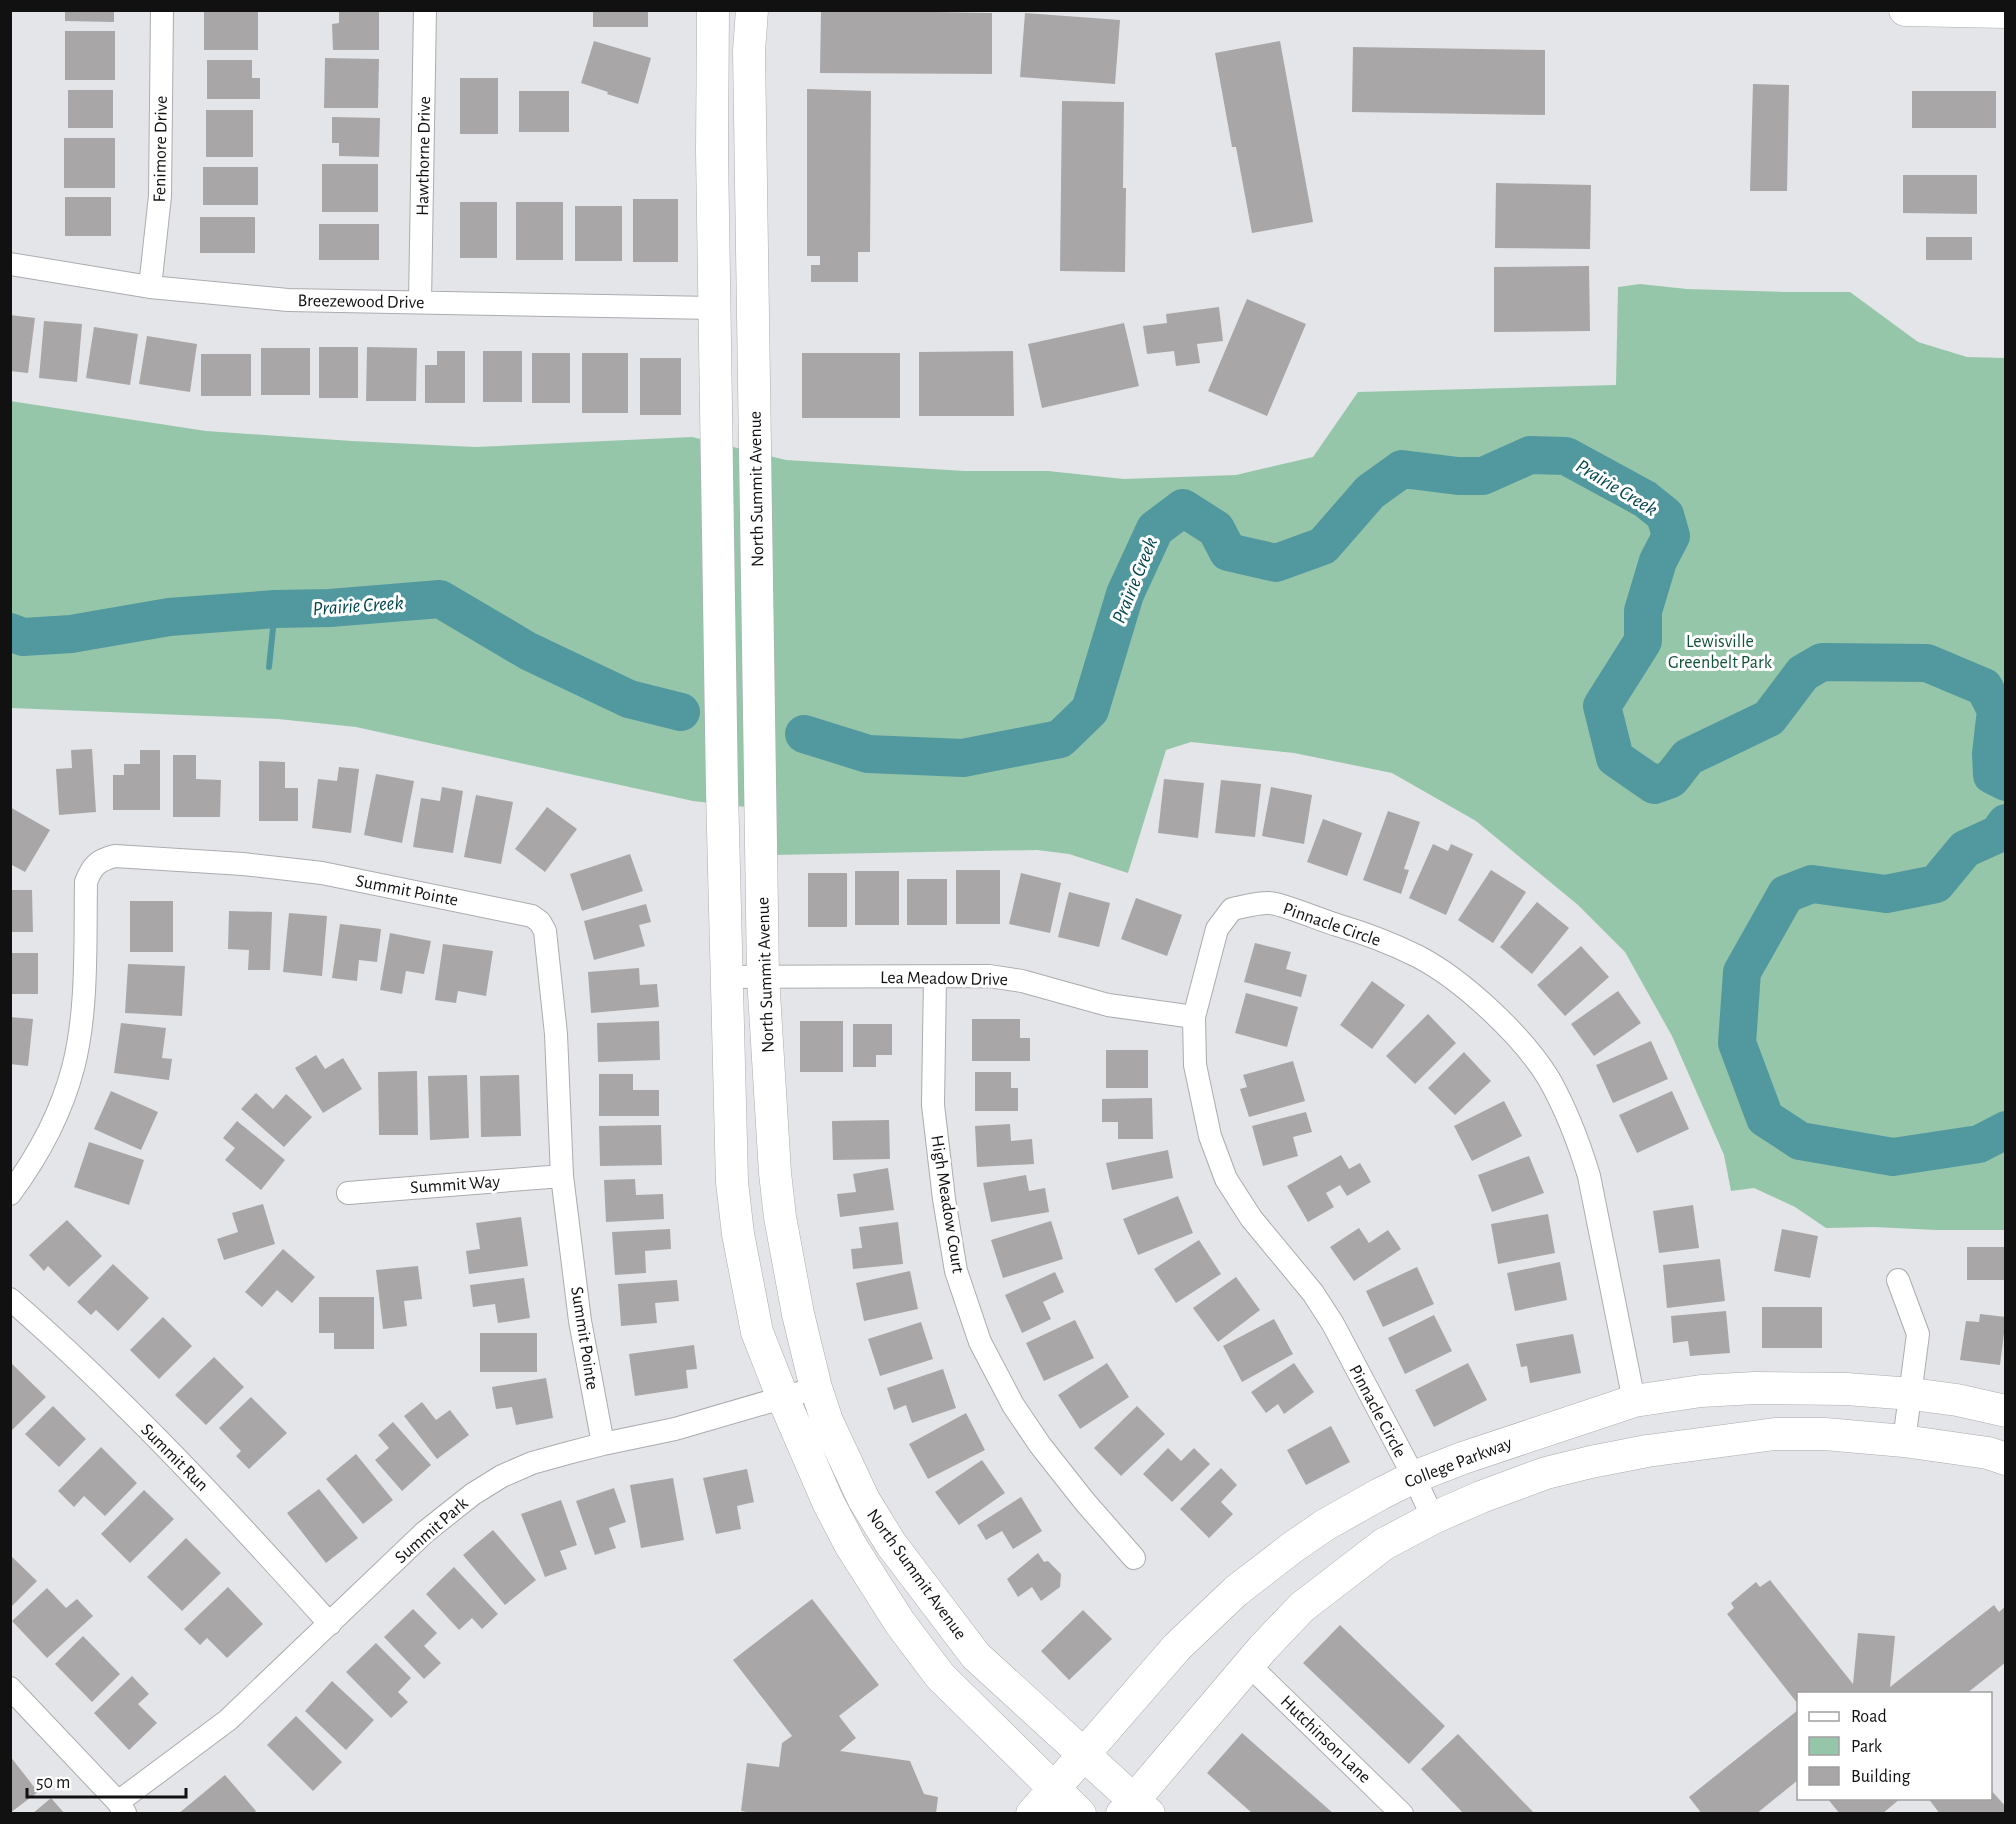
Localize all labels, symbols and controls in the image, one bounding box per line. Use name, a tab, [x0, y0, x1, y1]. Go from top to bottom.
street label: Fenimore Drive	[151, 96, 171, 203]
street label: Hawthorne Drive	[414, 96, 434, 216]
street label: Breezewood Drive	[298, 292, 424, 312]
street label: North Summit Avenue	[747, 411, 767, 567]
water label: Prairie Creek	[1572, 456, 1661, 520]
water label: Prairie Creek	[1109, 534, 1161, 626]
water label: Prairie Creek	[312, 593, 404, 619]
park label: Lewisville Greenbelt Park	[1668, 633, 1773, 672]
street label: Summit Pointe	[354, 872, 460, 910]
street label: North Summit Avenue	[754, 897, 778, 1053]
street label: Pinnacle Circle	[1280, 900, 1383, 950]
street label: Lea Meadow Drive	[880, 969, 1008, 989]
street label: High Meadow Court	[927, 1134, 967, 1275]
street label: Summit Way	[410, 1173, 501, 1197]
street label: Summit Pointe	[567, 1285, 601, 1391]
street label: Pinnacle Circle	[1345, 1362, 1409, 1461]
street label: Summit Run	[137, 1421, 211, 1495]
street label: College Parkway	[1402, 1434, 1515, 1492]
street label: Summit Park	[392, 1494, 472, 1567]
street label: North Summit Avenue	[863, 1506, 969, 1643]
street label: Hutchinson Lane	[1277, 1692, 1374, 1787]
legend	[1797, 1692, 1992, 1800]
text: Road	[1851, 1708, 1887, 1726]
text: Park	[1851, 1738, 1883, 1756]
scale bar	[27, 1761, 186, 1799]
text: Building	[1851, 1768, 1911, 1786]
text: 50 m	[36, 1774, 70, 1792]

